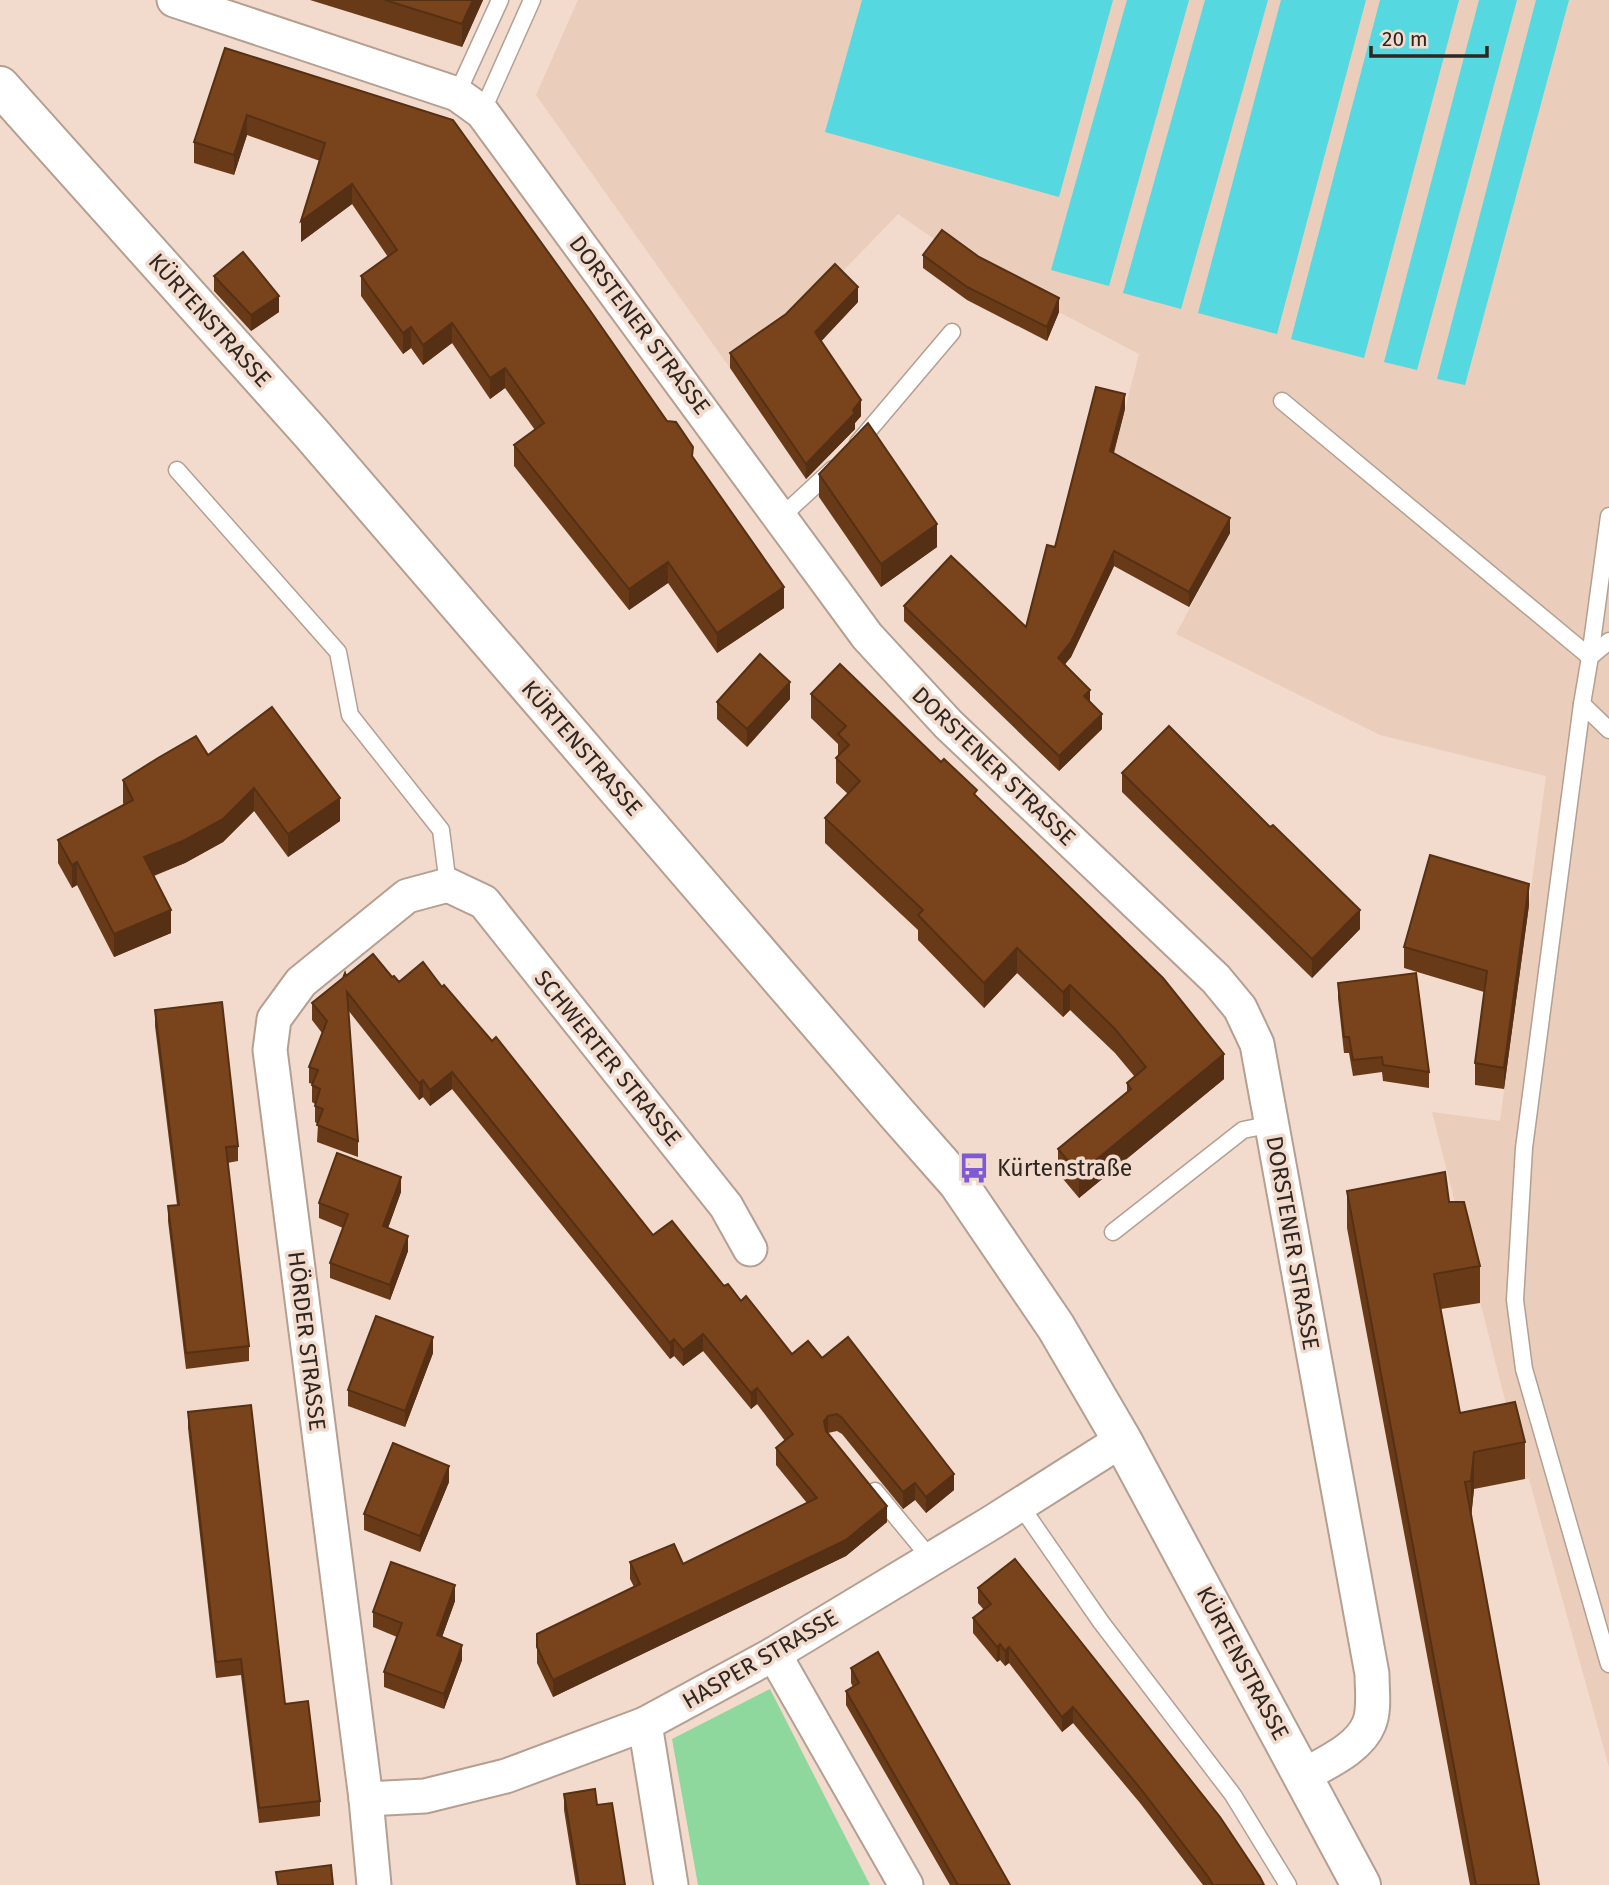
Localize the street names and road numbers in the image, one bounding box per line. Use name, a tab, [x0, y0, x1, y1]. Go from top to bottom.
street label: DORSTENER STRASSE	[564, 230, 716, 420]
street label: KÜRTENSTRASSE	[143, 247, 277, 393]
street label: KÜRTENSTRASSE	[516, 675, 648, 821]
street label: DORSTENER STRASSE	[906, 681, 1082, 851]
street label: SCHWERTER STRASSE	[528, 964, 688, 1152]
street label: DORSTENER STRASSE	[1260, 1134, 1326, 1352]
street label: HÖRDER STRASSE	[282, 1250, 332, 1432]
street label: KÜRTENSTRASSE	[1191, 1581, 1295, 1745]
street label: HASPER STRASSE	[677, 1603, 843, 1715]

